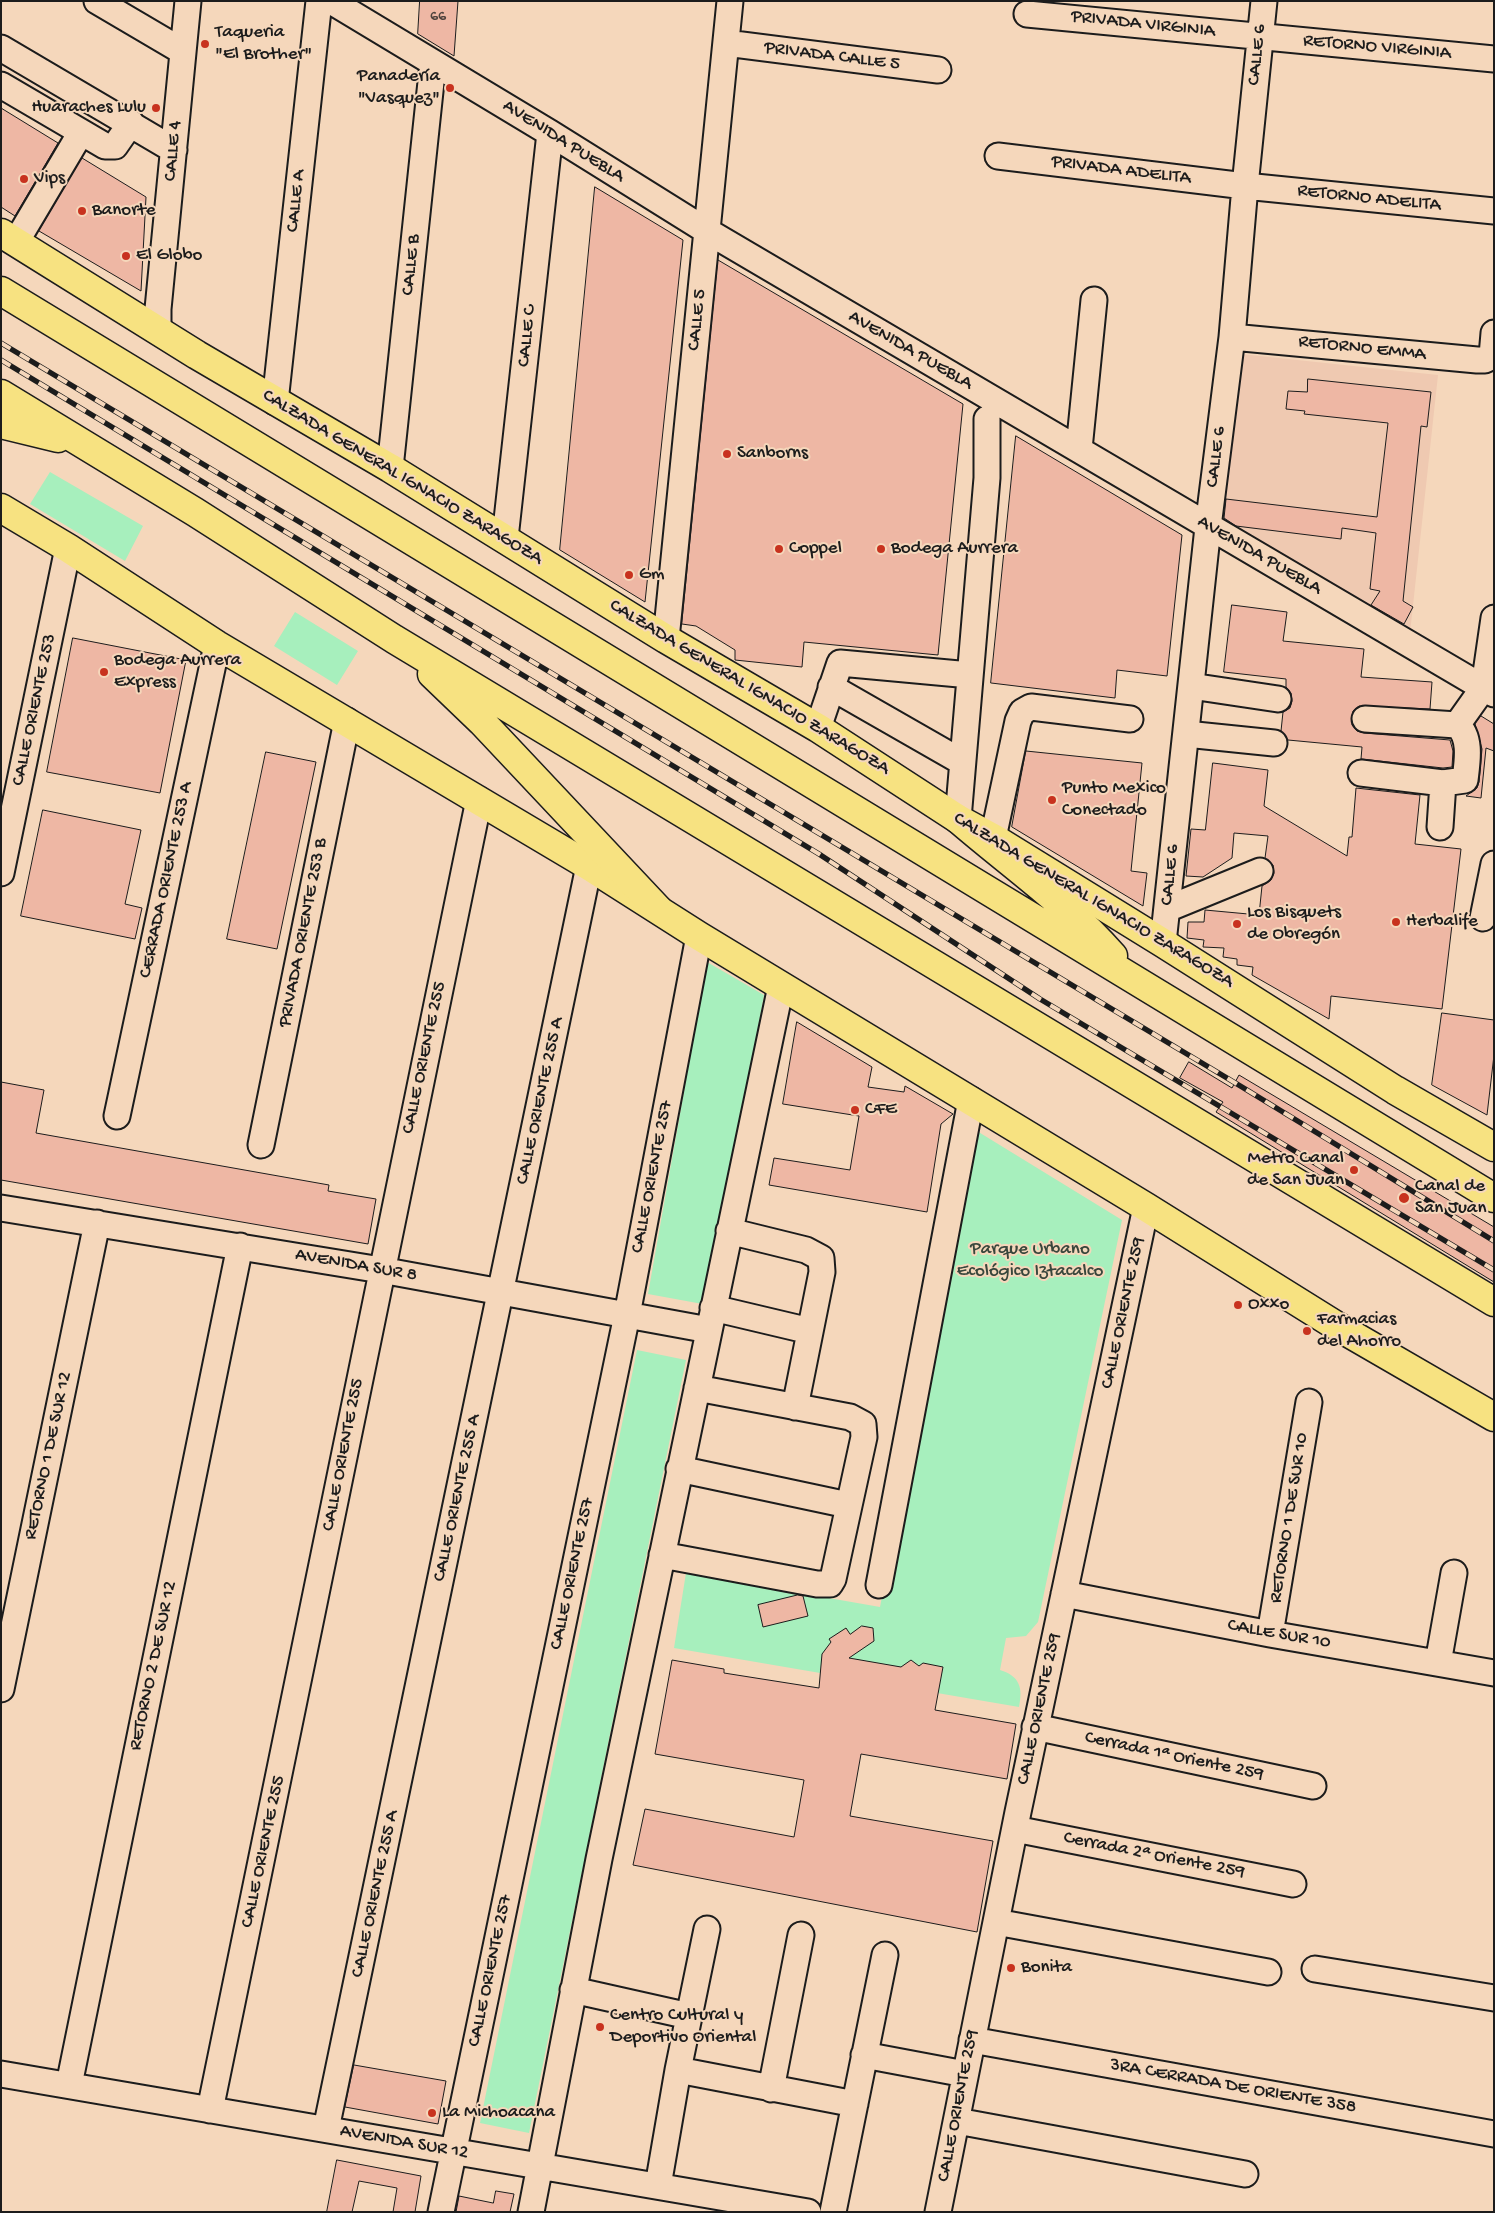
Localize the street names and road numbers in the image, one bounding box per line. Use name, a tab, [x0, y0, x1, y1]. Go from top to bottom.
street label: PRIVADA VIRGINIA	[1070, 6, 1216, 44]
street label: CALLE 6	[1243, 23, 1273, 87]
street label: RETORNO VIRGINIA	[1302, 30, 1452, 66]
street label: PRIVADA CALLE 5	[763, 37, 901, 77]
street label: AVENIDA PUEBLA	[498, 95, 628, 189]
street label: CALLE 4	[160, 120, 188, 182]
street label: PRIVADA ADELITA	[1050, 151, 1192, 191]
street label: CALLE A	[282, 168, 312, 234]
street label: RETORNO ADELITA	[1296, 180, 1442, 218]
street label: CALLE B	[397, 233, 427, 297]
street label: CALLE 5	[683, 288, 713, 352]
street label: CALLE C	[513, 304, 543, 368]
street label: AVENIDA PUEBLA	[844, 306, 976, 396]
street label: RETORNO EMMA	[1297, 331, 1427, 367]
street label: CALZADA GENERAL IGNACIO ZARAGOZA	[258, 385, 546, 571]
street label: CALLE 6	[1202, 425, 1232, 489]
street label: AVENIDA PUEBLA	[1193, 511, 1325, 601]
street label: CALZADA GENERAL IGNACIO ZARAGOZA	[605, 595, 893, 781]
street label: CALLE ORIENTE 253	[8, 632, 62, 788]
street label: CERRADA ORIENTE 253 A	[135, 780, 199, 980]
street label: CALZADA GENERAL IGNACIO ZARAGOZA	[949, 808, 1237, 994]
street label: PRIVADA ORIENTE 253 B	[274, 837, 334, 1029]
street label: CALLE 6	[1156, 843, 1186, 907]
street label: CALLE ORIENTE 255	[398, 980, 452, 1136]
street label: CALLE ORIENTE 255 A	[512, 1015, 570, 1187]
street label: CALLE ORIENTE 257	[627, 1099, 679, 1255]
street label: CALLE ORIENTE 259	[1097, 1235, 1151, 1391]
street label: AVENIDA SUR 8	[293, 1244, 419, 1288]
street label: RETORNO 1 DE SUR 12	[20, 1370, 78, 1542]
street label: CALLE ORIENTE 255	[318, 1377, 370, 1533]
street label: CALLE ORIENTE 255 A	[429, 1412, 487, 1584]
street label: RETORNO 1 DE SUR 10	[1265, 1431, 1315, 1605]
street label: CALLE ORIENTE 257	[546, 1496, 600, 1652]
street label: RETORNO 2 DE SUR 12	[125, 1579, 183, 1753]
street label: CALLE SUR 10	[1226, 1615, 1332, 1655]
street label: CALLE ORIENTE 259	[1013, 1631, 1067, 1787]
street label: Cerrada 1ª Oriente 259	[1082, 1727, 1266, 1787]
street label: CALLE ORIENTE 255	[237, 1774, 291, 1930]
street label: CALLE ORIENTE 255 A	[347, 1808, 405, 1980]
street label: Cerrada 2ª Oriente 259	[1061, 1827, 1247, 1885]
street label: CALLE ORIENTE 257	[464, 1893, 518, 2049]
street label: CALLE ORIENTE 259	[933, 2028, 985, 2184]
street label: 3RA CERRADA DE ORIENTE 358	[1108, 2054, 1358, 2120]
street label: AVENIDA SUR 12	[338, 2120, 470, 2166]

